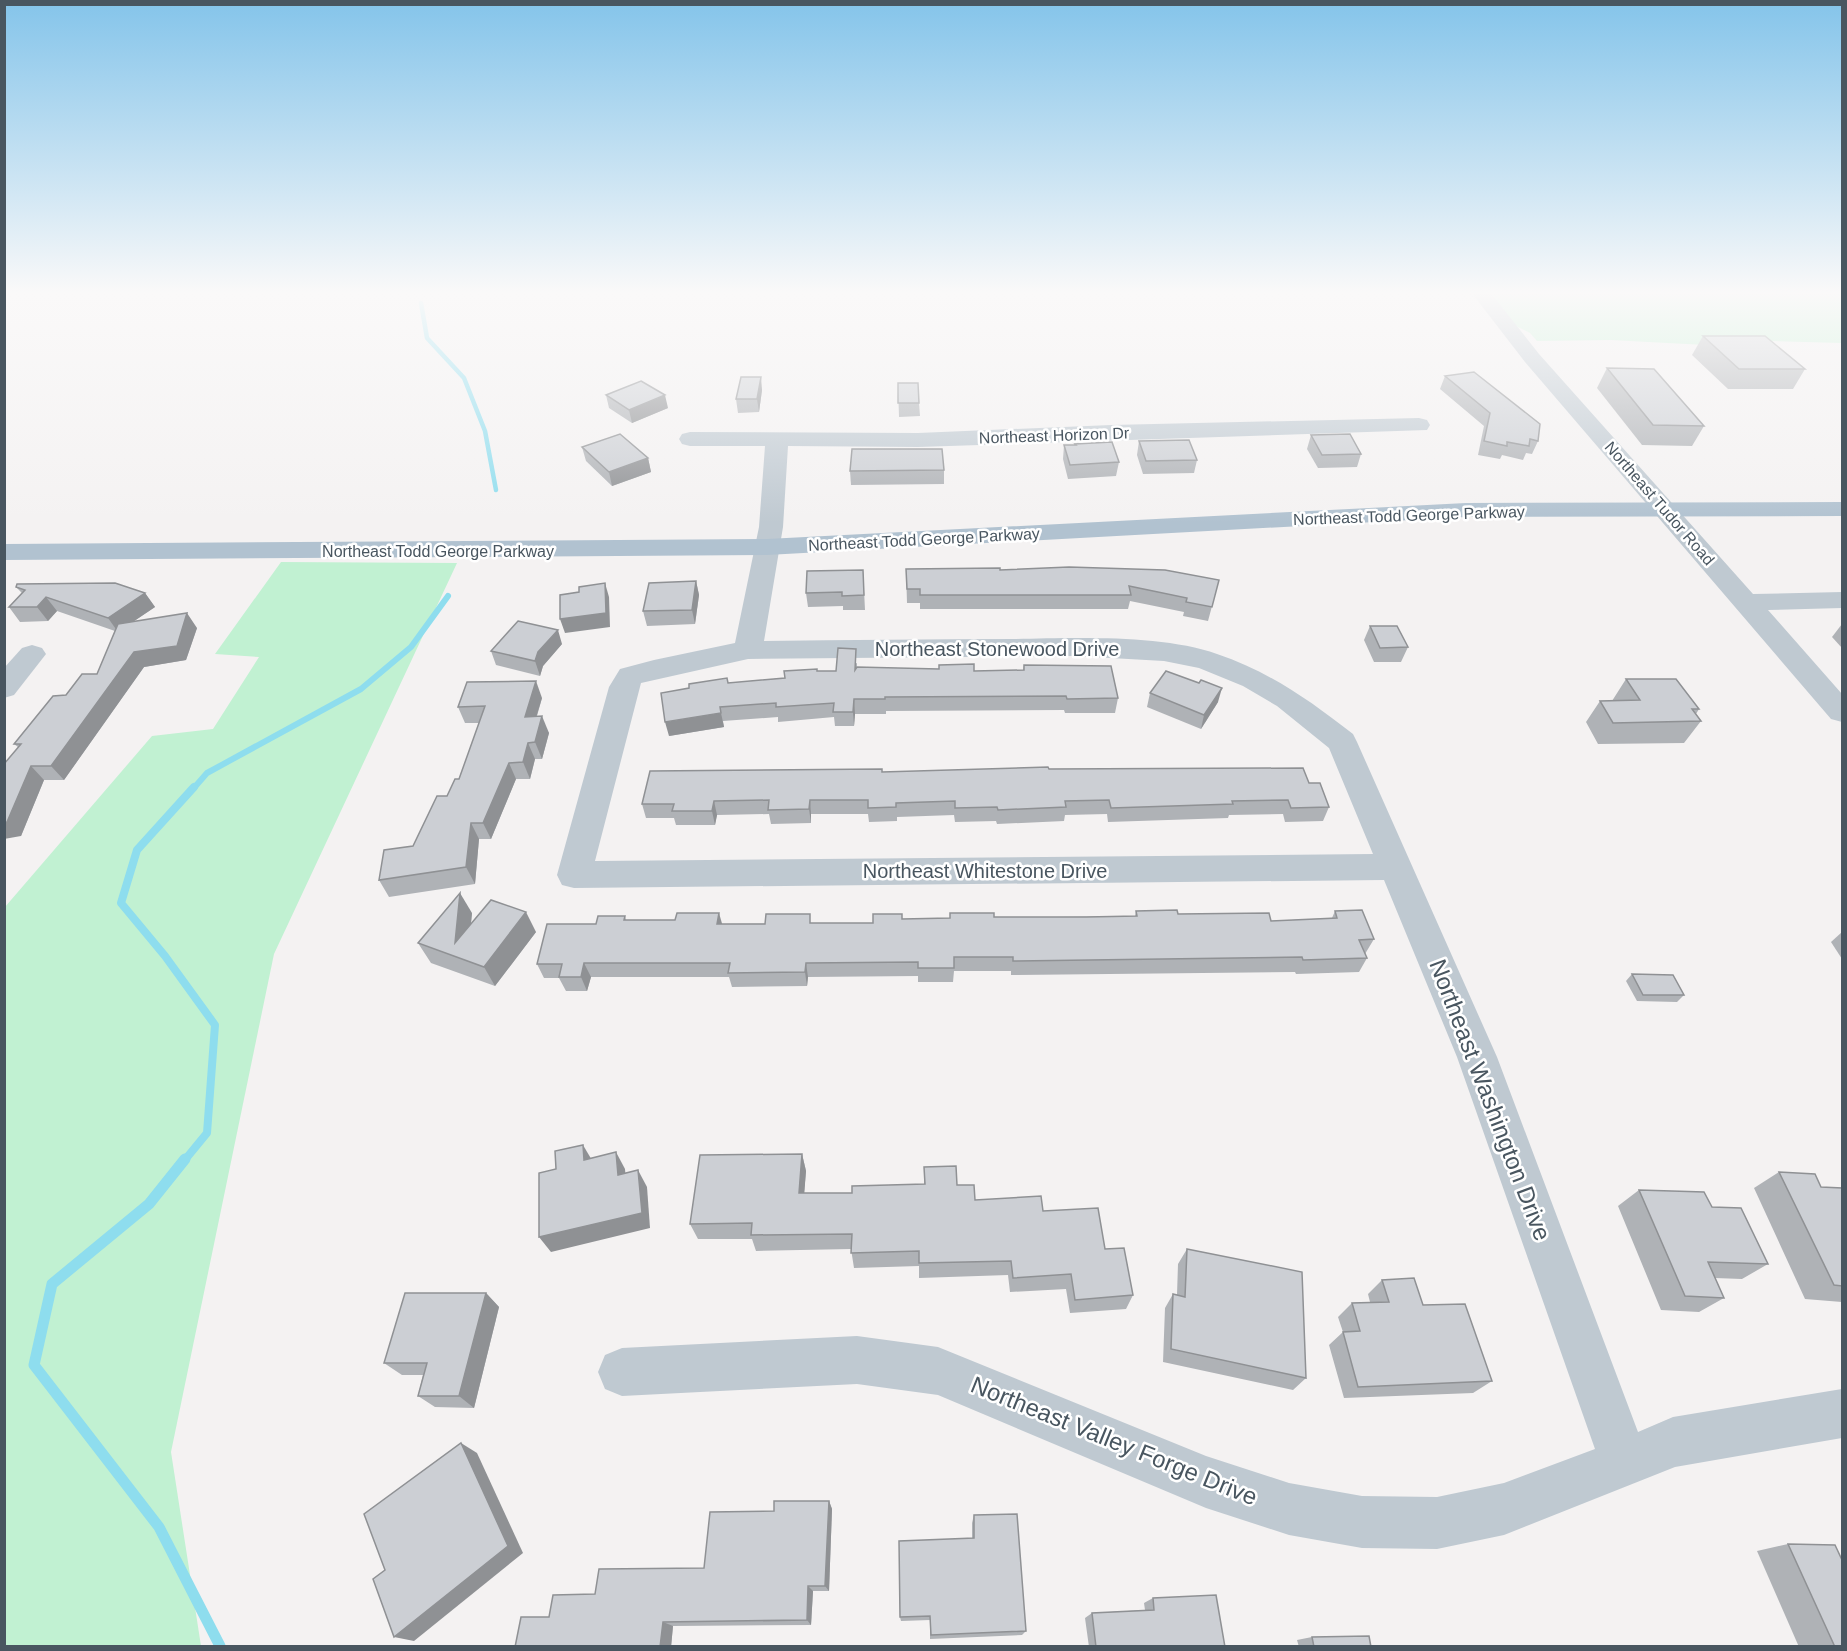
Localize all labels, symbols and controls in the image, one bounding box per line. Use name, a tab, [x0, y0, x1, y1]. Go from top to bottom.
street label: Northeast Horizon Dr	[979, 424, 1130, 447]
street label: Northeast Tudor Road	[1602, 438, 1718, 568]
street label: Northeast Todd George Parkway	[1293, 503, 1525, 528]
street label: Northeast Todd George Parkway	[808, 525, 1040, 554]
street label: Northeast Todd George Parkway	[322, 543, 554, 560]
street label: Northeast Stonewood Drive	[875, 638, 1119, 660]
street label: Northeast Whitestone Drive	[863, 860, 1107, 882]
street label: Northeast Washington Drive	[1424, 955, 1557, 1244]
street label: Northeast Valley Forge Drive	[967, 1371, 1261, 1510]

